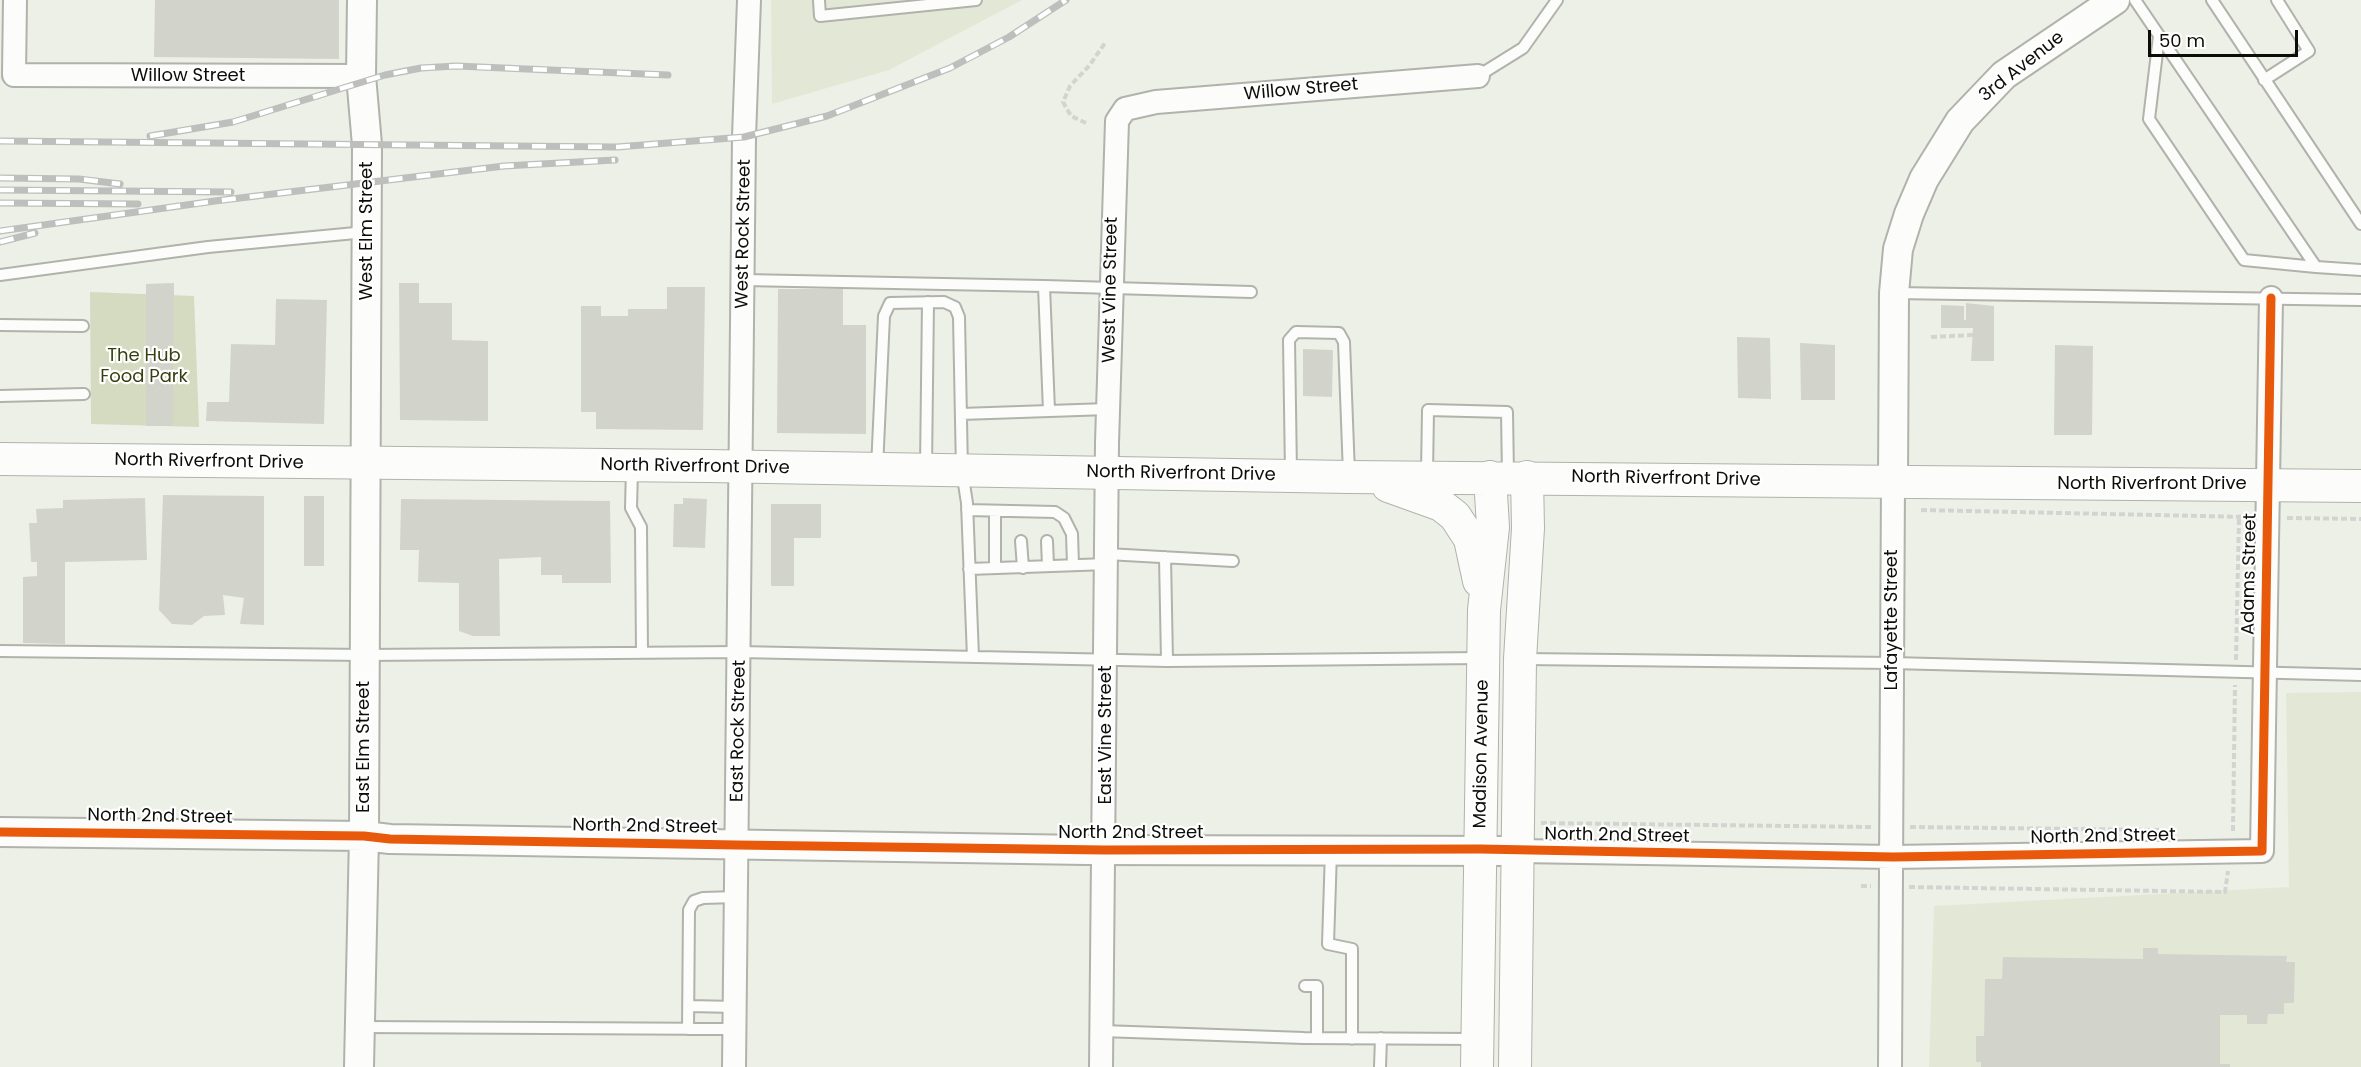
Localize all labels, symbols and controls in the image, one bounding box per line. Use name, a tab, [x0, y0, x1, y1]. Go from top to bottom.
scale bar	[2151, 18, 2301, 56]
street label: 3rd Avenue	[1975, 27, 2069, 107]
text: 50 m	[2159, 28, 2205, 53]
street label: Willow Street	[131, 65, 245, 87]
street label: Willow Street	[1243, 74, 1359, 106]
street label: West Rock Street	[732, 159, 756, 309]
street label: West Elm Street	[356, 161, 378, 301]
street label: West Vine Street	[1099, 217, 1123, 363]
park label: The Hub Food Park	[100, 345, 188, 388]
street label: North Riverfront Drive	[114, 450, 304, 474]
street label: North Riverfront Drive	[600, 455, 790, 479]
street label: North Riverfront Drive	[1086, 462, 1276, 486]
street label: North Riverfront Drive	[1571, 467, 1761, 491]
street label: North Riverfront Drive	[2057, 473, 2247, 495]
street label: Adams Street	[2238, 513, 2262, 635]
street label: Lafayette Street	[1881, 549, 1903, 691]
street label: East Rock Street	[727, 660, 751, 802]
street label: East Vine Street	[1095, 666, 1117, 804]
street label: Madison Avenue	[1470, 679, 1494, 829]
street label: East Elm Street	[353, 681, 375, 813]
street label: North 2nd Street	[87, 805, 233, 829]
street label: North 2nd Street	[572, 815, 718, 839]
street label: North 2nd Street	[1058, 822, 1204, 844]
street label: North 2nd Street	[1544, 824, 1690, 848]
street label: North 2nd Street	[2030, 825, 2176, 849]

